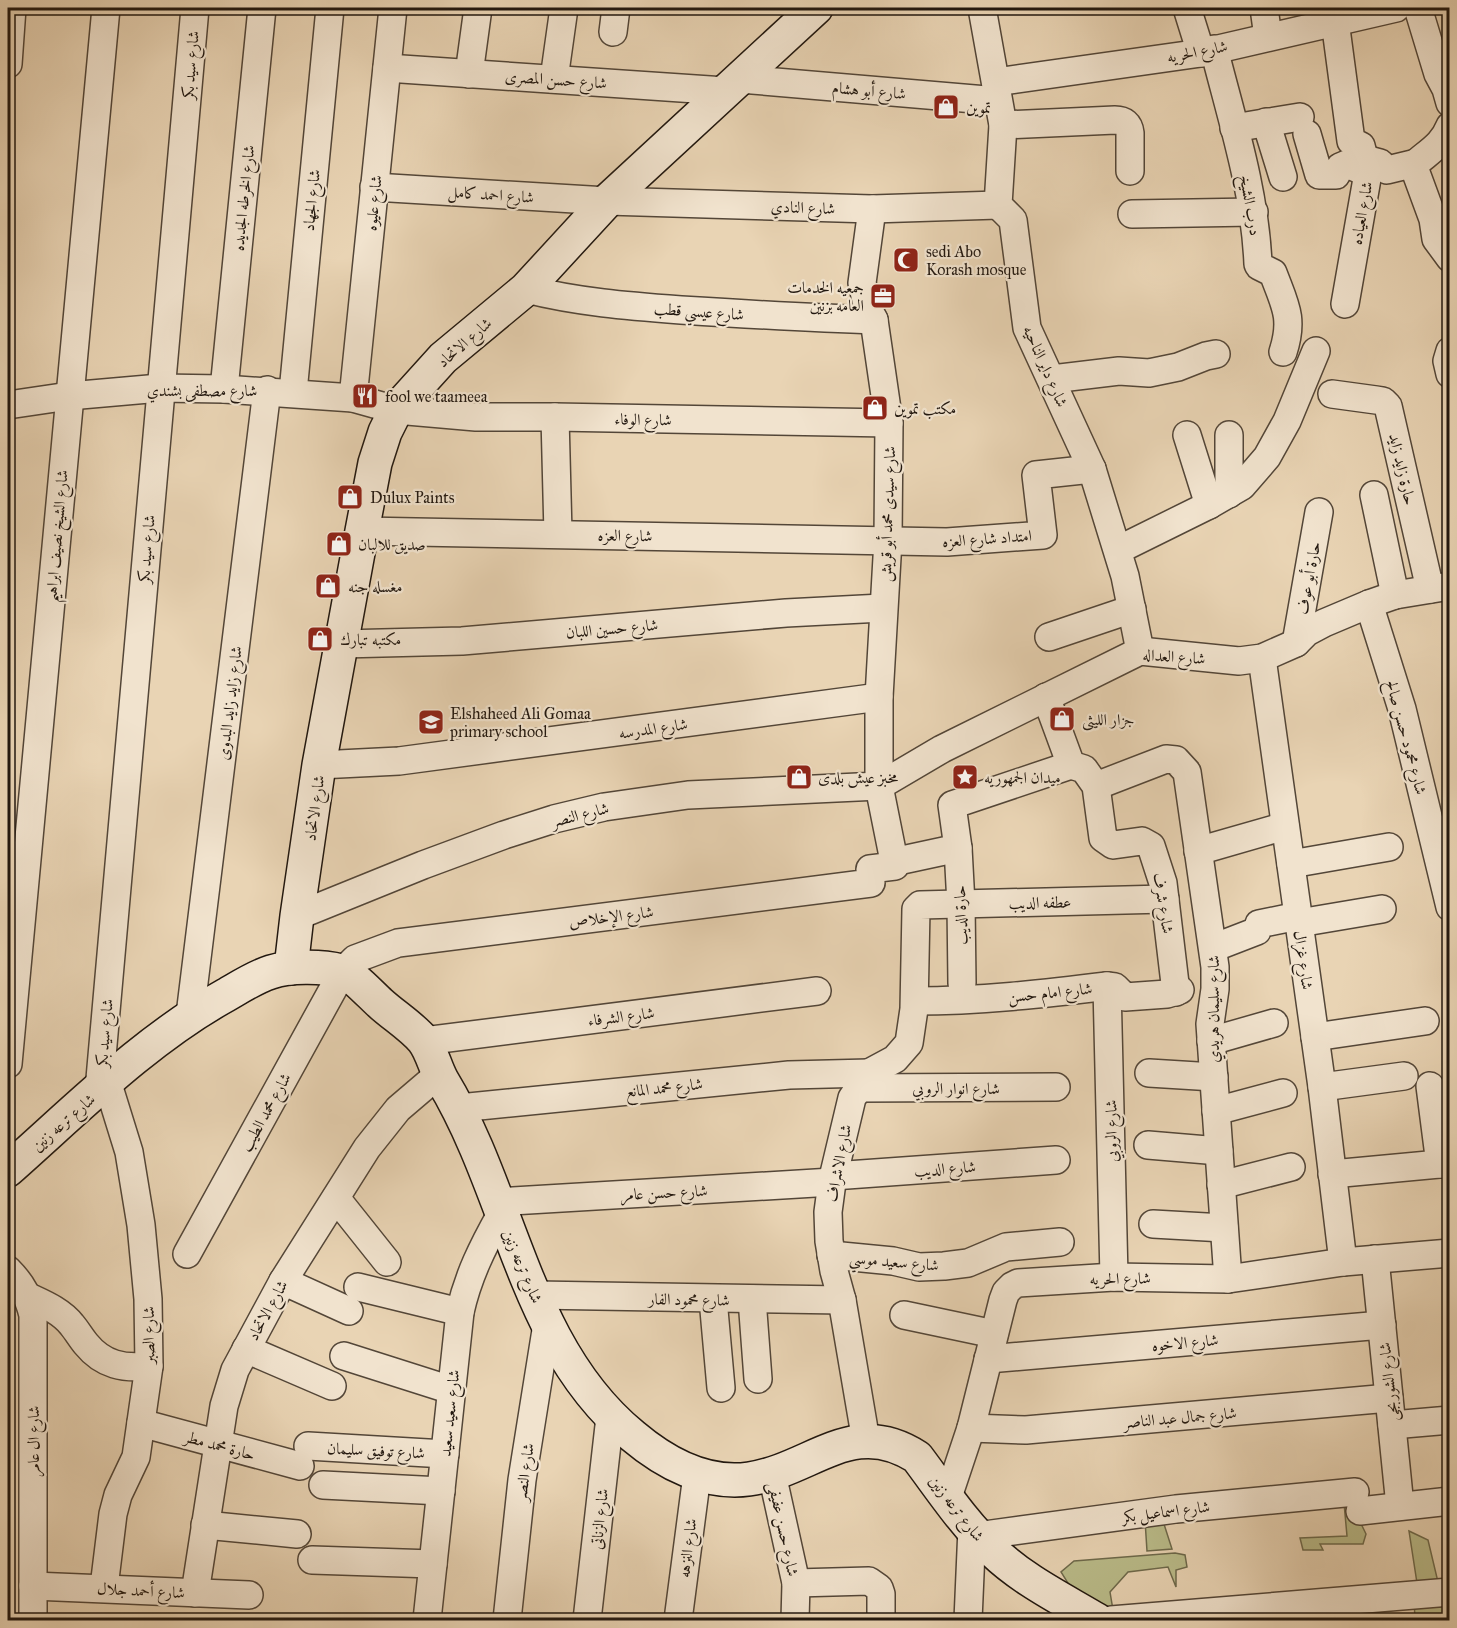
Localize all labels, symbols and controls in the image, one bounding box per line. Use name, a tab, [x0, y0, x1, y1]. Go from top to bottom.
street label: شارع سيد بكر	[178, 30, 207, 102]
street label: شارع الحريه	[1165, 36, 1230, 71]
street label: شارع حسن المصرى	[504, 66, 608, 97]
street label: شارع أبو هشام	[831, 76, 907, 108]
shop icon: تموين	[931, 92, 961, 122]
place label: تموين	[966, 98, 991, 118]
street label: شارع الخرطه الجديده	[228, 144, 262, 252]
street label: شارع الجهاد	[299, 168, 328, 232]
street label: درب الشيخ	[1231, 173, 1265, 238]
street label: شارع عليوه	[361, 174, 390, 232]
street label: شارع العياده	[1347, 180, 1380, 247]
street label: شارع احمد كامل	[447, 182, 535, 211]
street label: شارع النادي	[770, 197, 836, 222]
place label: sedi Abo Korash mosque	[926, 242, 1027, 280]
mosque icon: sedi Abo Korash mosque	[891, 245, 921, 275]
place label: جمعيه الخدمات العامه بزنين	[787, 278, 864, 315]
office icon: جمعيه الخدمات العامه بزنين	[868, 281, 898, 311]
street label: شارع عيسي قطب	[653, 299, 745, 330]
street label: شارع الاتحاد	[433, 314, 498, 374]
street label: شارع داير الناحيه	[1015, 322, 1072, 412]
street label: شارع مصطفى بشندي	[147, 381, 257, 404]
restaurant icon: fool we taameea	[350, 381, 380, 411]
place label: fool we taameea	[385, 387, 488, 406]
shop icon: مكتب تموين	[860, 393, 890, 423]
place label: مكتب تموين	[894, 399, 956, 419]
street label: شارع الوفاء	[614, 409, 672, 433]
street label: حارة زايد زايد	[1385, 431, 1420, 507]
street label: شارع سيدى محمد أبو قريش	[874, 446, 903, 583]
street label: شارع الشيخ نصيف ابراهيم	[41, 469, 79, 604]
shop icon: Dulux Paints	[335, 482, 365, 512]
place label: Dulux Paints	[370, 488, 455, 507]
street label: شارع سيد بكر	[134, 514, 163, 586]
street label: شارع العزه	[597, 526, 653, 549]
street label: امتداد شارع العزه	[941, 526, 1033, 555]
shop icon: صديق للالبان	[324, 529, 354, 559]
place label: صديق للالبان	[358, 535, 426, 555]
street label: حارة أبو عوف	[1291, 540, 1325, 616]
shop icon: مغسله جنه	[313, 571, 343, 601]
place label: مغسله جنه	[348, 577, 403, 596]
street label: شارع حسين اللبان	[565, 615, 659, 646]
shop icon: مكتبه تبارك	[305, 624, 335, 654]
place label: مكتبه تبارك	[340, 630, 401, 649]
street label: شارع زايد زايد البدوى	[213, 645, 250, 762]
street label: شارع العداله	[1142, 645, 1206, 672]
street label: شارع محمود حسن صالح	[1378, 678, 1431, 798]
place label: Elshaheed Ali Gomaa primary school	[449, 704, 591, 741]
shop icon: جزار الليثى	[1047, 704, 1077, 734]
school or university icon: Elshaheed Ali Gomaa primary school	[416, 707, 446, 737]
place label: جزار الليثى	[1082, 710, 1134, 731]
street label: شارع المدرسه	[617, 714, 689, 747]
shop icon: مخبز عيش بلدى	[784, 762, 814, 792]
place icon: ميدان الجمهوريه	[950, 762, 980, 792]
place label: مخبز عيش بلدى	[818, 768, 899, 788]
place label: ميدان الجمهوريه	[984, 768, 1061, 788]
street label: شارع الاتحاد	[300, 774, 332, 843]
street label: شارع النصر	[548, 798, 612, 835]
street label: شارع شرف	[1145, 871, 1178, 935]
street label: حارة الديب	[950, 885, 972, 945]
street label: عطفه الديب	[1009, 892, 1071, 914]
street label: شارع الإخلاص	[568, 902, 655, 935]
street label: شارع غزال	[1286, 929, 1317, 991]
street label: شارع سليمان هريدي	[1204, 955, 1227, 1063]
street label: شارع امام حسن	[1007, 979, 1094, 1011]
street label: شارع سيد بكر	[92, 998, 121, 1070]
street label: شارع الشرفاء	[587, 1003, 656, 1034]
street label: شارع محمد الطيب	[236, 1070, 298, 1157]
street label: شارع محمد المانع	[624, 1074, 704, 1107]
street label: شارع انوار الروبي	[912, 1079, 1000, 1102]
street label: شارع ترعه زنين	[28, 1090, 102, 1158]
street label: شارع الروبي	[1101, 1100, 1126, 1162]
street label: شارع الاشراف	[822, 1123, 859, 1204]
street label: شارع الديب	[914, 1157, 977, 1184]
street label: شارع حسن عامر	[620, 1181, 708, 1208]
street label: شارع ترعه زنين	[495, 1226, 547, 1308]
street label: شارع سعيد موسي	[848, 1248, 940, 1281]
street label: شارع الحريه	[1089, 1268, 1151, 1293]
street label: شارع الاتحاد	[243, 1277, 295, 1346]
street label: شارع محمود الفار	[646, 1289, 730, 1314]
street label: شارع الصبر	[139, 1306, 162, 1366]
street label: شارع الاخوه	[1151, 1330, 1220, 1359]
street label: شارع الشوربجى	[1375, 1341, 1406, 1422]
street label: شارع سعيد سعيد	[435, 1369, 467, 1458]
street label: شارع جمال عبد الناصر	[1121, 1403, 1238, 1436]
street label: شارع ال عامر	[24, 1406, 47, 1476]
street label: حارة محمد مطر	[180, 1426, 257, 1465]
street label: شارع توفيق سليمان	[326, 1438, 425, 1467]
street label: شارع النصر	[511, 1442, 542, 1505]
street label: شارع ترعه زنين	[922, 1472, 988, 1547]
street label: شارع حسن عفيفى	[760, 1480, 803, 1579]
street label: شارع الزناتى	[587, 1488, 616, 1551]
street label: شارع اسماعيل بكر	[1119, 1497, 1212, 1531]
street label: شارع النزهه	[674, 1517, 705, 1579]
street label: شارع أحمد جلال	[96, 1577, 186, 1606]

